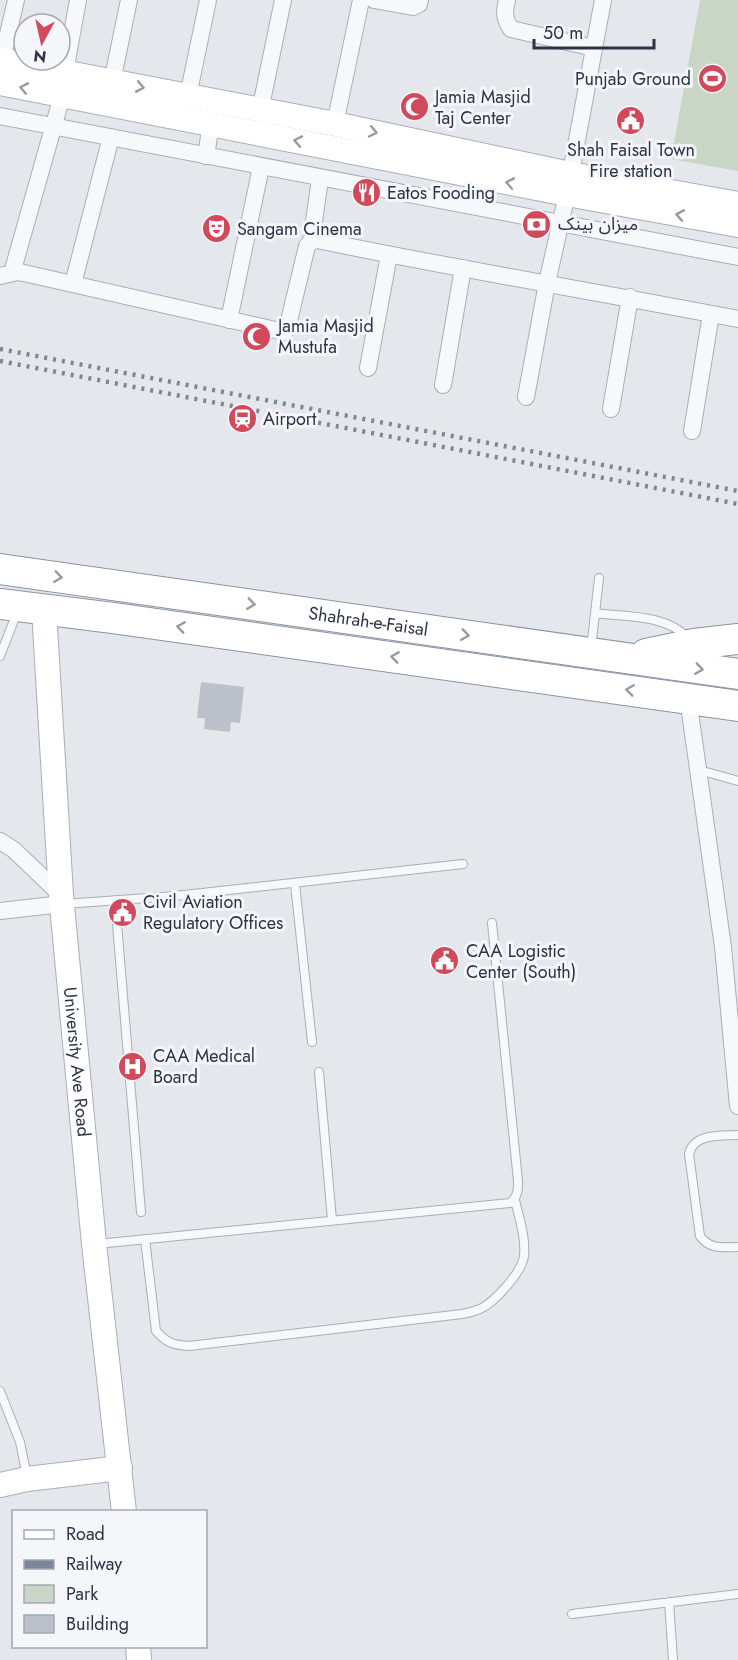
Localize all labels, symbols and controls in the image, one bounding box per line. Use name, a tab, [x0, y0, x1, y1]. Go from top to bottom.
north arrow	[12, 12, 72, 72]
scale bar	[534, 12, 654, 50]
text: 50 m	[543, 20, 583, 46]
text: N	[32, 44, 48, 69]
sports icon: Punjab Ground	[696, 63, 728, 95]
place label: Punjab Ground	[575, 66, 691, 92]
one-way arrow	[135, 80, 145, 93]
one-way arrow	[19, 82, 29, 95]
place label: Jamia Masjid Taj Center	[433, 84, 531, 131]
mosque icon: Jamia Masjid Taj Center	[398, 91, 430, 123]
public building icon: Shah Faisal Town Fire station	[615, 105, 647, 137]
one-way arrow	[367, 125, 377, 138]
one-way arrow	[293, 135, 303, 148]
place label: Shah Faisal Town Fire station	[567, 137, 695, 184]
restaurant icon: Eatos Fooding	[350, 177, 382, 209]
one-way arrow	[505, 177, 515, 190]
place label: Eatos Fooding	[387, 180, 495, 206]
bank icon: میزان بینک	[521, 208, 553, 240]
one-way arrow	[676, 209, 685, 221]
place label: میزان بینک	[558, 211, 638, 237]
theatre icon: Sangam Cinema	[200, 213, 232, 245]
place label: Sangam Cinema	[237, 216, 362, 242]
place label: Jamia Masjid Mustufa	[276, 313, 374, 360]
mosque icon: Jamia Masjid Mustufa	[241, 320, 273, 352]
station icon: Airport	[226, 403, 258, 435]
place label: Airport	[263, 406, 317, 432]
one-way arrow	[53, 570, 63, 582]
one-way arrow	[246, 598, 256, 610]
street label: Shahrah-e-Faisal	[307, 600, 430, 643]
one-way arrow	[176, 622, 186, 634]
one-way arrow	[460, 629, 469, 641]
one-way arrow	[390, 651, 400, 664]
one-way arrow	[695, 662, 704, 674]
one-way arrow	[625, 684, 634, 696]
place label: Civil Aviation Regulatory Offices	[143, 889, 283, 936]
public building icon: Civil Aviation Regulatory Offices	[106, 896, 138, 928]
place label: CAA Logistic Center (South)	[466, 938, 576, 985]
public building icon: CAA Logistic Center (South)	[429, 945, 461, 977]
street label: University Ave Road	[57, 986, 97, 1138]
place label: CAA Medical Board	[153, 1043, 255, 1090]
hospital icon: CAA Medical Board	[116, 1050, 148, 1082]
legend	[12, 1510, 207, 1648]
text: Road	[66, 1521, 105, 1547]
text: Railway	[66, 1551, 122, 1577]
text: Park	[66, 1581, 98, 1607]
text: Building	[66, 1611, 129, 1637]

